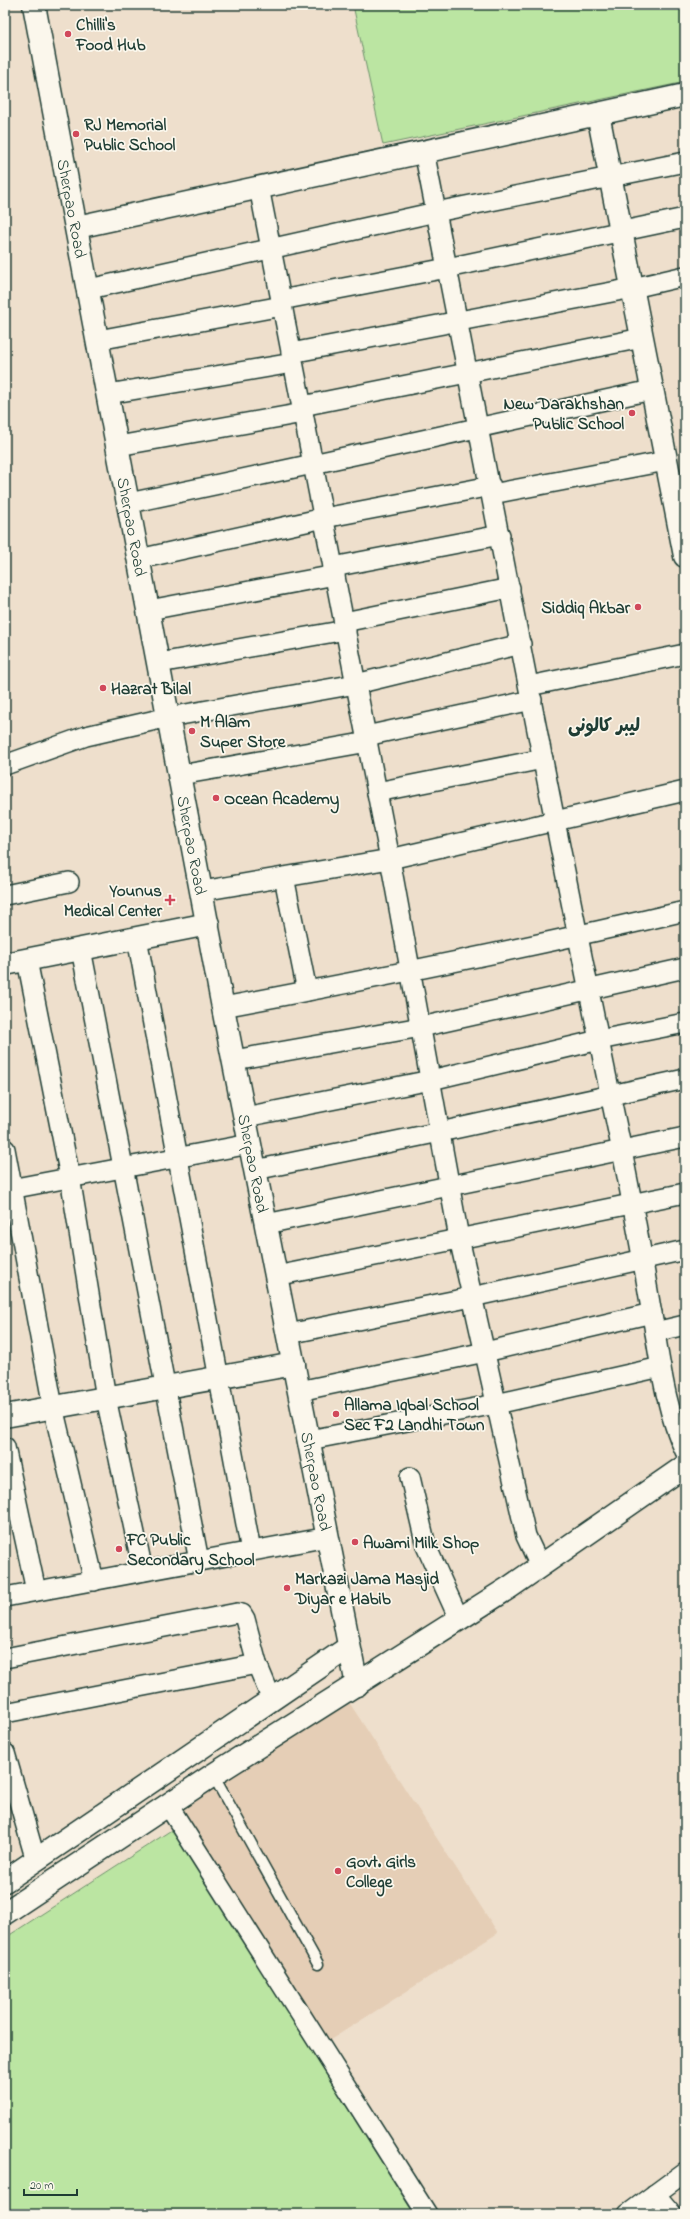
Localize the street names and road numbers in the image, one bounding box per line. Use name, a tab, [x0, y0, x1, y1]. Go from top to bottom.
street label: Sherpao Road	[49, 157, 93, 261]
street label: Sherpao Road	[109, 475, 153, 579]
street label: Sherpao Road	[169, 794, 213, 898]
street label: Sherpao Road	[230, 1112, 274, 1216]
street label: Sherpao Road	[293, 1430, 337, 1534]

